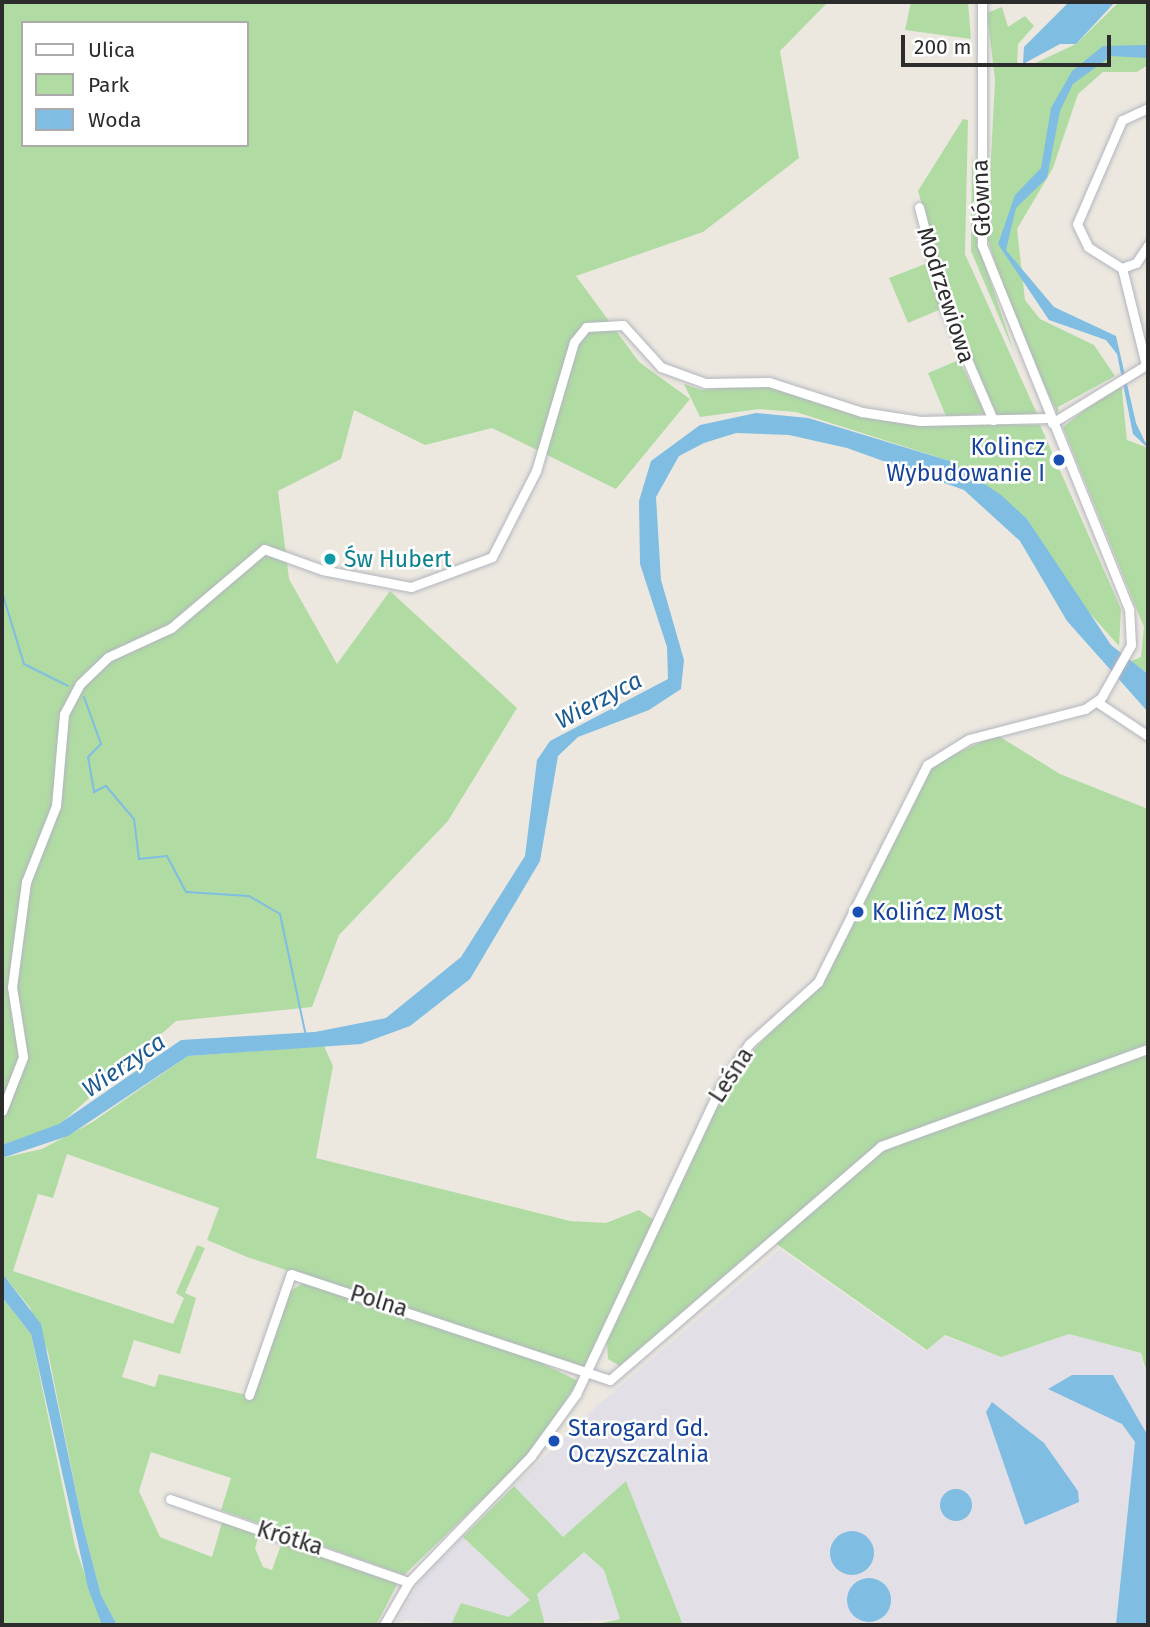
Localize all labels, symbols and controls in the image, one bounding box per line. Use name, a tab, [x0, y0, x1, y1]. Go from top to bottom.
legend	[21, 21, 248, 147]
scale bar	[905, 21, 1115, 65]
text: 200 m	[914, 34, 971, 60]
text: Ulica	[88, 37, 135, 63]
text: Park	[88, 72, 129, 98]
text: Woda	[88, 107, 141, 133]
street label: Główna	[966, 159, 996, 237]
street label: Modrzewiowa	[911, 224, 981, 366]
place label: Kolincz Wybudowanie I	[886, 433, 1045, 487]
marker: Kolincz Wybudowanie I	[1051, 452, 1067, 468]
place label: Św Hubert	[344, 545, 452, 573]
marker: Św Hubert	[322, 551, 338, 567]
water label: Wierzyca	[551, 666, 647, 736]
place label: Kolińcz Most	[872, 898, 1003, 926]
marker: Kolińcz Most	[850, 904, 866, 920]
water label: Wierzyca	[77, 1028, 171, 1104]
street label: Leśna	[703, 1042, 759, 1108]
street label: Polna	[347, 1279, 411, 1323]
place label: Starogard Gd. Oczyszczalnia	[568, 1414, 709, 1468]
marker: Starogard Gd. Oczyszczalnia	[546, 1433, 562, 1449]
street label: Krótka	[254, 1515, 326, 1561]

